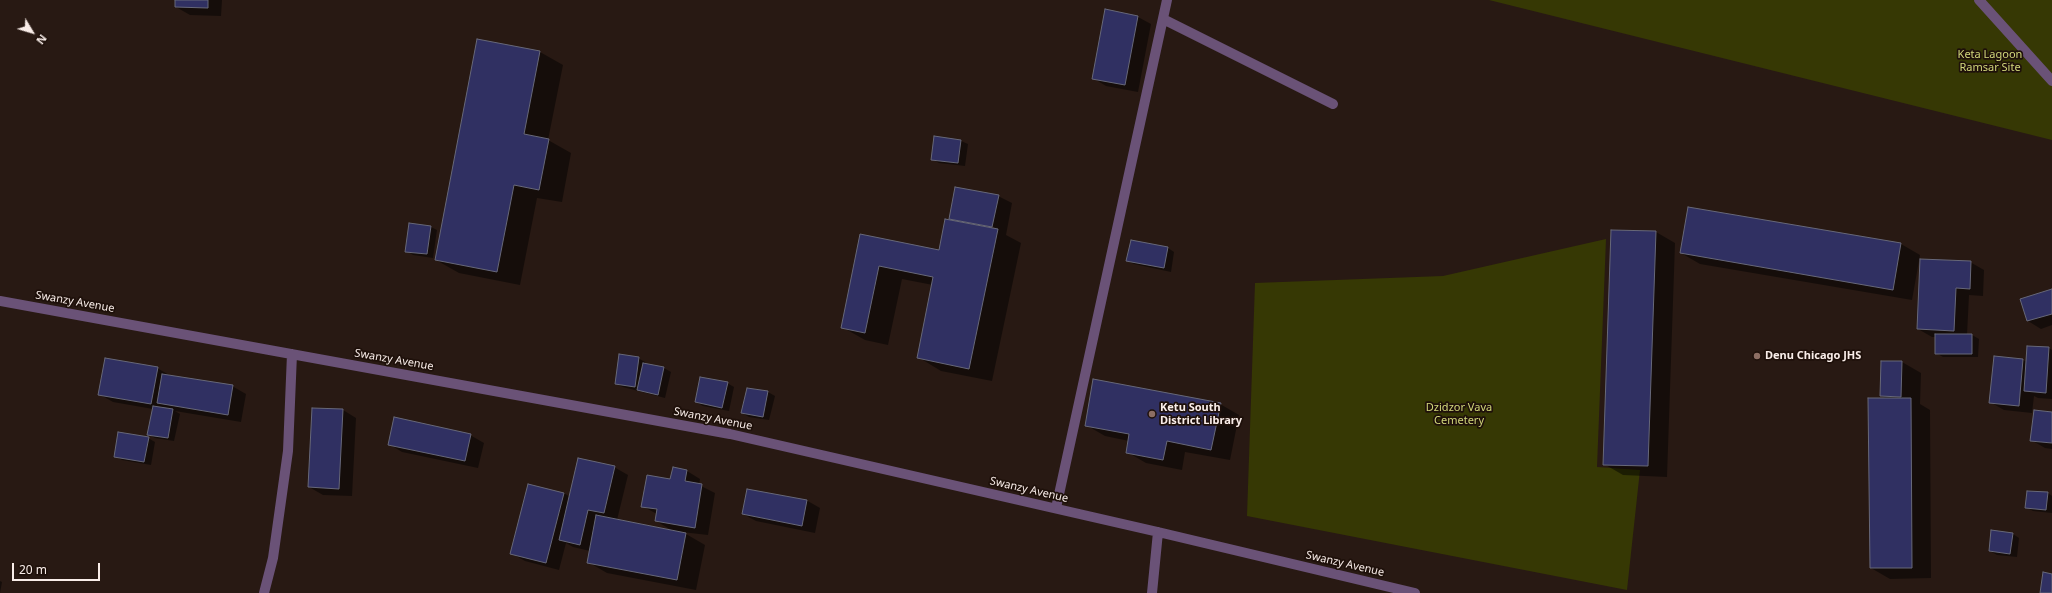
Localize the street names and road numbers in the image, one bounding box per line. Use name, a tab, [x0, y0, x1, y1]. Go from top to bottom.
street label: Swanzy Avenue	[35, 289, 115, 315]
street label: Swanzy Avenue	[354, 347, 434, 373]
street label: Swanzy Avenue	[673, 405, 753, 433]
street label: Swanzy Avenue	[989, 475, 1069, 505]
street label: Swanzy Avenue	[1305, 549, 1385, 579]

